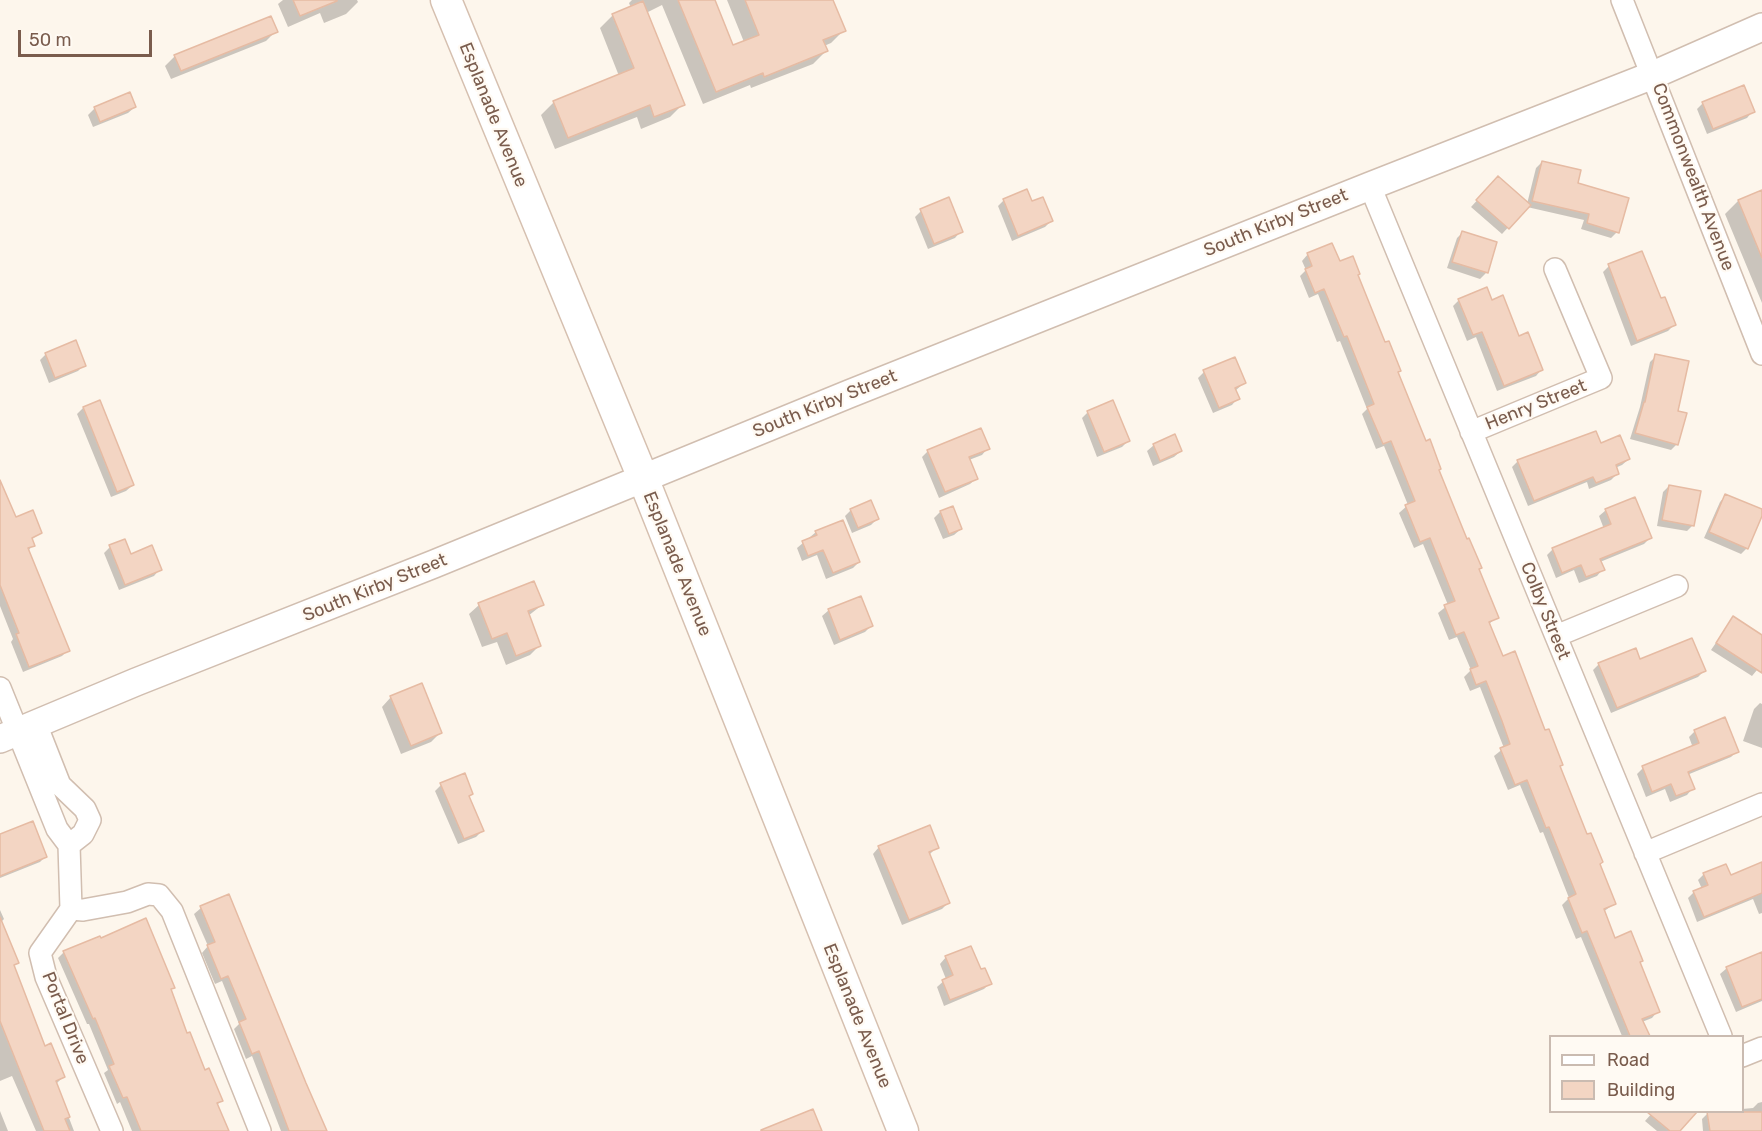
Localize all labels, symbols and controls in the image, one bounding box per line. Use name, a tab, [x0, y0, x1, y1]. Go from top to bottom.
scale bar	[21, 18, 154, 56]
text: 50 m	[29, 29, 72, 51]
street label: Esplanade Avenue	[454, 39, 532, 191]
street label: Commonwealth Avenue	[1647, 80, 1739, 274]
street label: South Kirby Street	[1201, 184, 1351, 262]
street label: South Kirby Street	[750, 365, 900, 443]
street label: Henry Street	[1482, 375, 1590, 435]
street label: Esplanade Avenue	[638, 488, 716, 640]
street label: South Kirby Street	[300, 549, 450, 627]
street label: Colby Street	[1516, 559, 1574, 663]
street label: Esplanade Avenue	[818, 940, 896, 1092]
street label: Portal Drive	[37, 969, 93, 1067]
legend	[1549, 1035, 1744, 1113]
text: Road	[1607, 1049, 1650, 1071]
text: Building	[1607, 1079, 1675, 1101]

